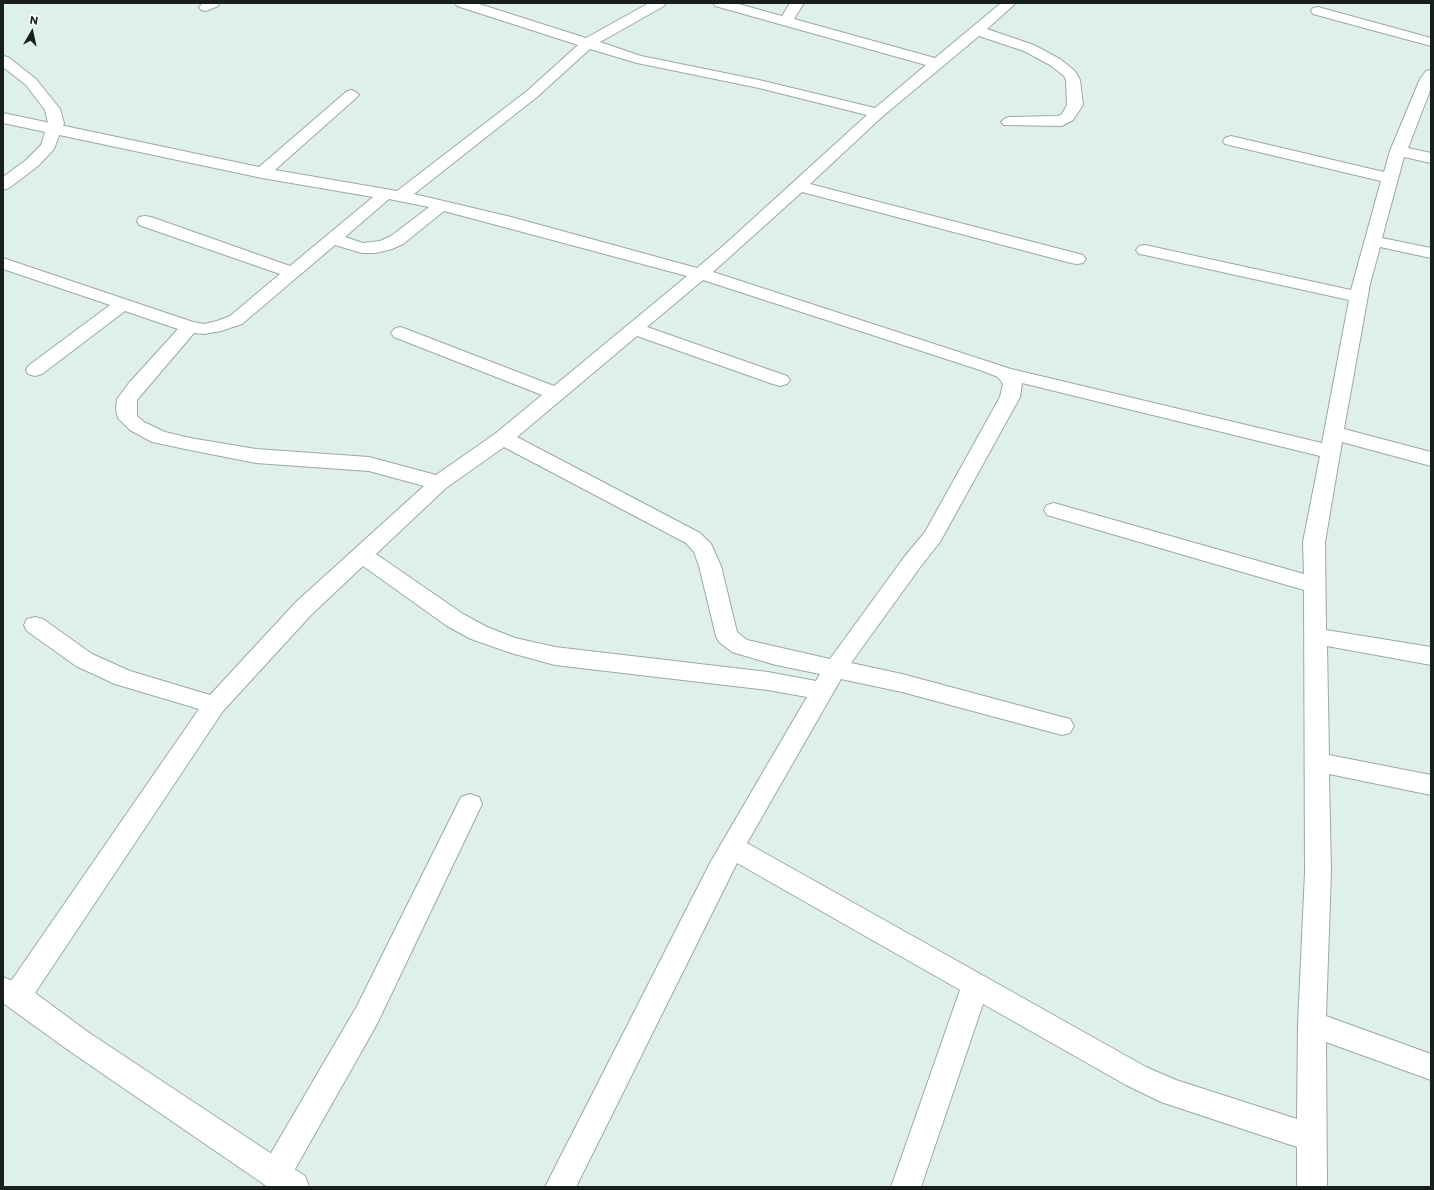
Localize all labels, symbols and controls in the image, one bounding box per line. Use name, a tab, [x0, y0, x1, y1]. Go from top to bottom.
north arrow	[12, 12, 52, 52]
text: N	[29, 13, 39, 27]

